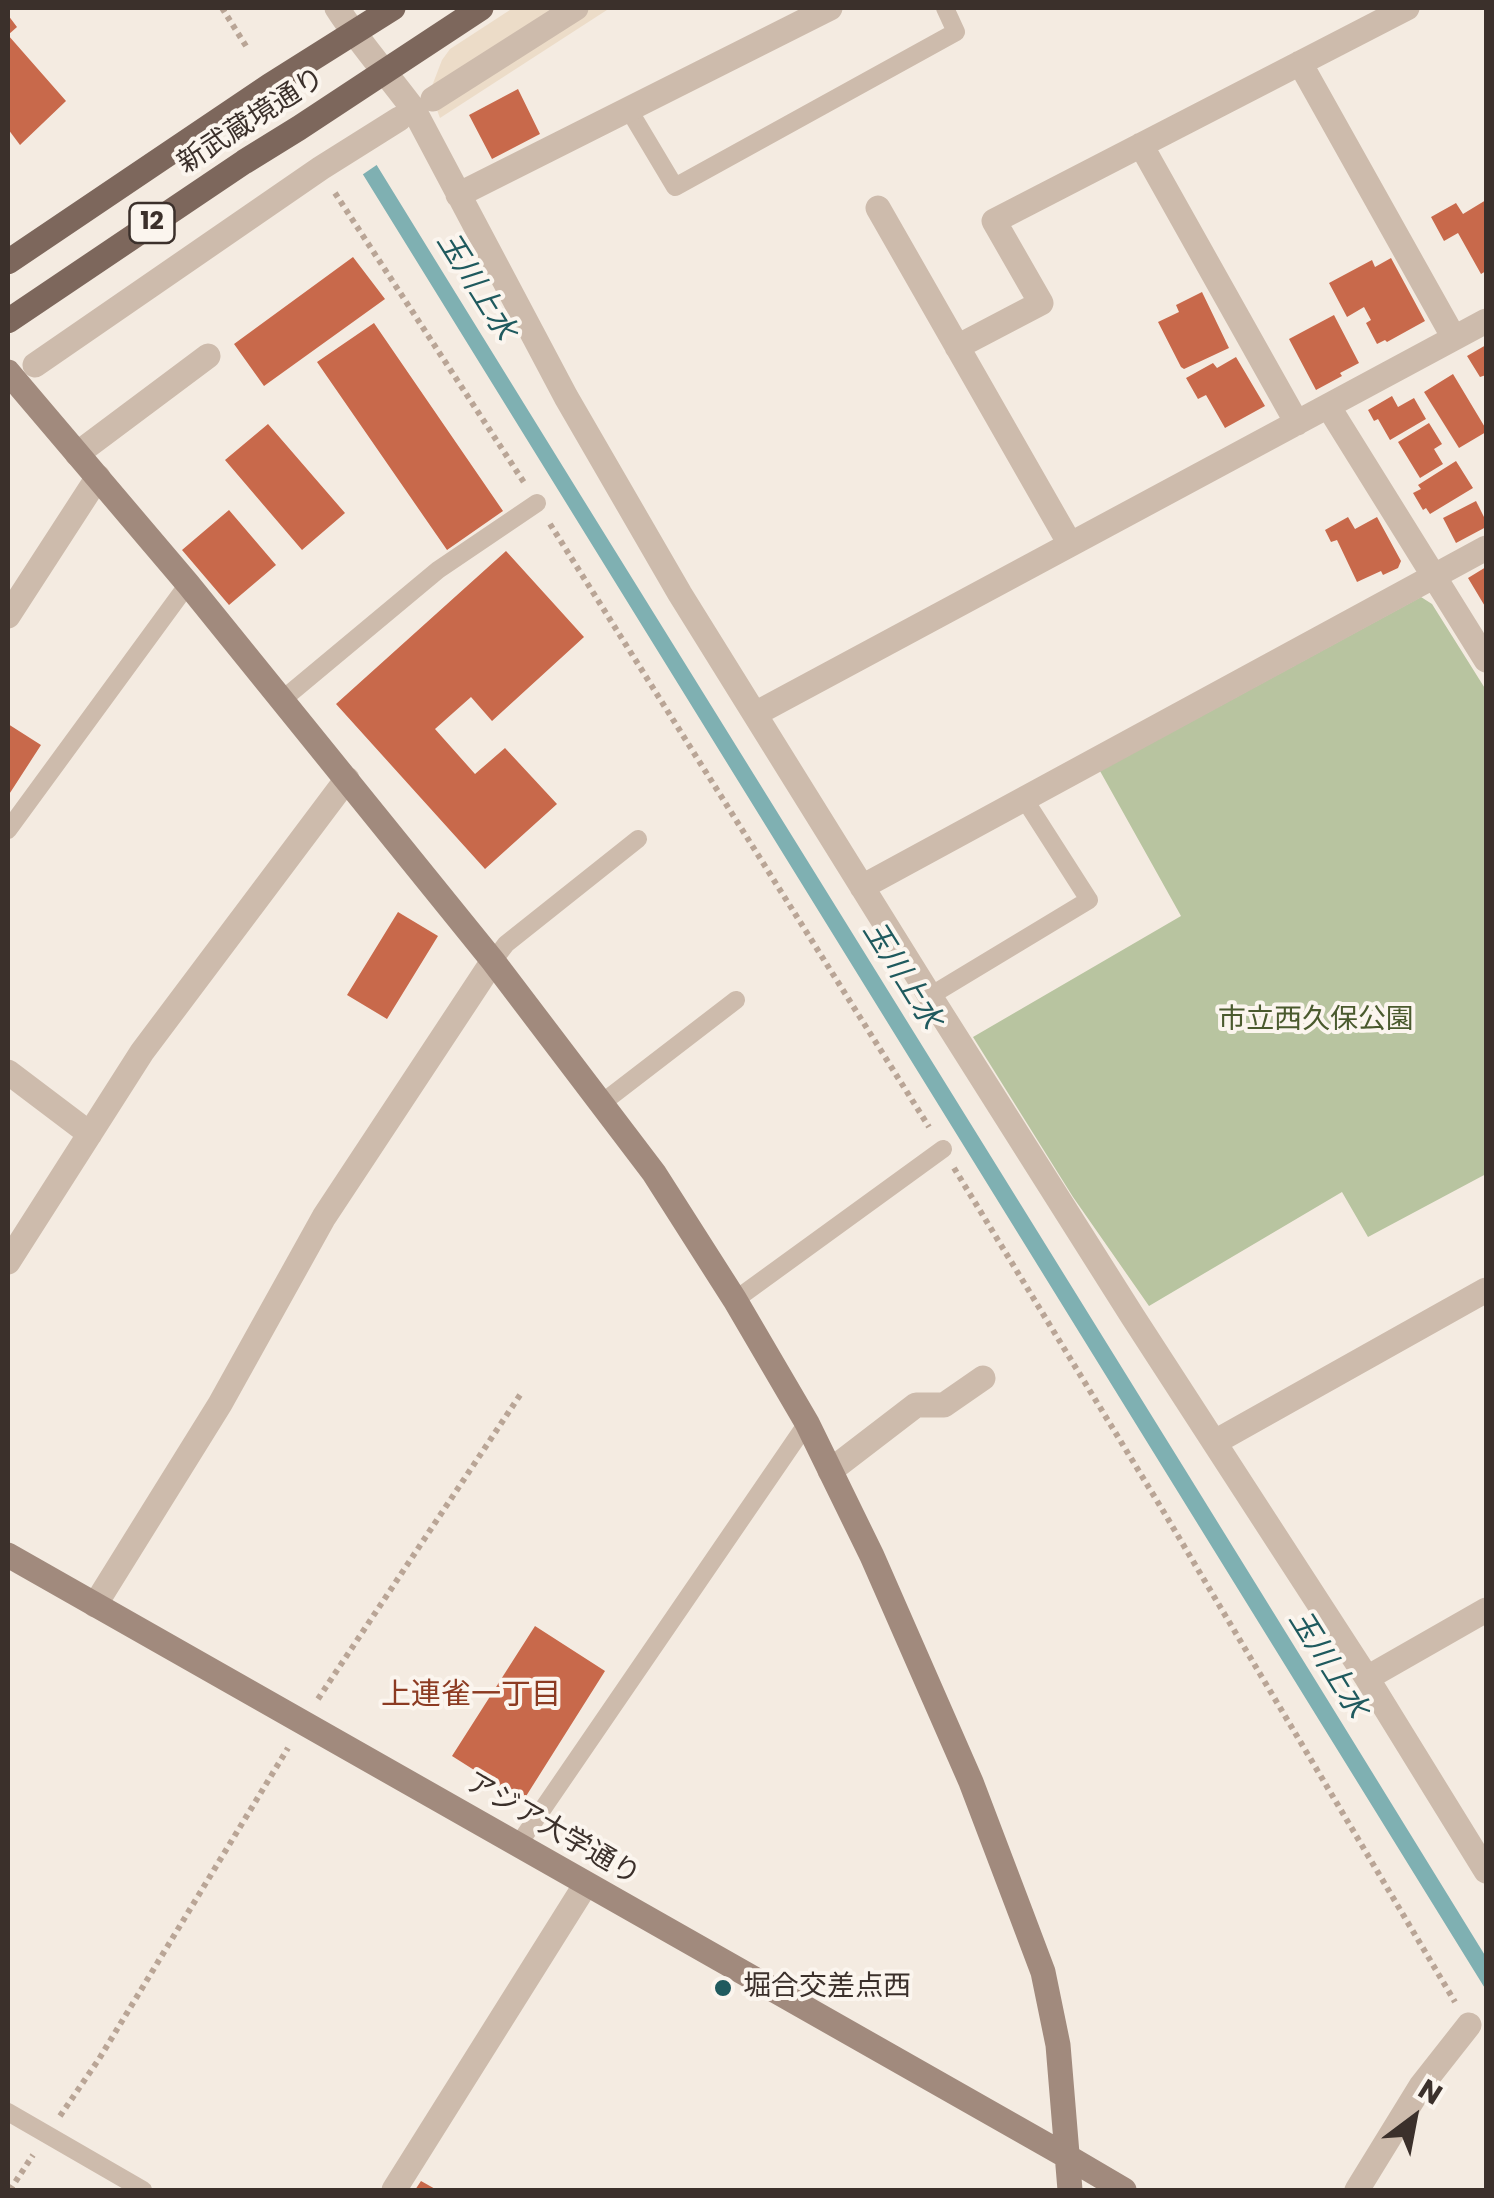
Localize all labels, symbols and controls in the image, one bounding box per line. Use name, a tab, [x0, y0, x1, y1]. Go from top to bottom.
street label: 新武蔵境通り	[172, 62, 332, 182]
road number: 12	[130, 203, 174, 243]
water label: 玉川上水	[428, 227, 522, 347]
water label: 玉川上水	[854, 916, 948, 1036]
park label: 市立西久保公園	[1218, 1004, 1414, 1038]
water label: 玉川上水	[1280, 1605, 1374, 1725]
district label: 上連雀一丁目	[381, 1678, 561, 1714]
street label: アジア大学通り	[459, 1766, 645, 1894]
place label: 堀合交差点西	[743, 1971, 911, 2005]
marker: 堀合交差点西	[712, 1977, 734, 1999]
north arrow	[1364, 2068, 1464, 2168]
text: N	[1411, 2070, 1449, 2114]

